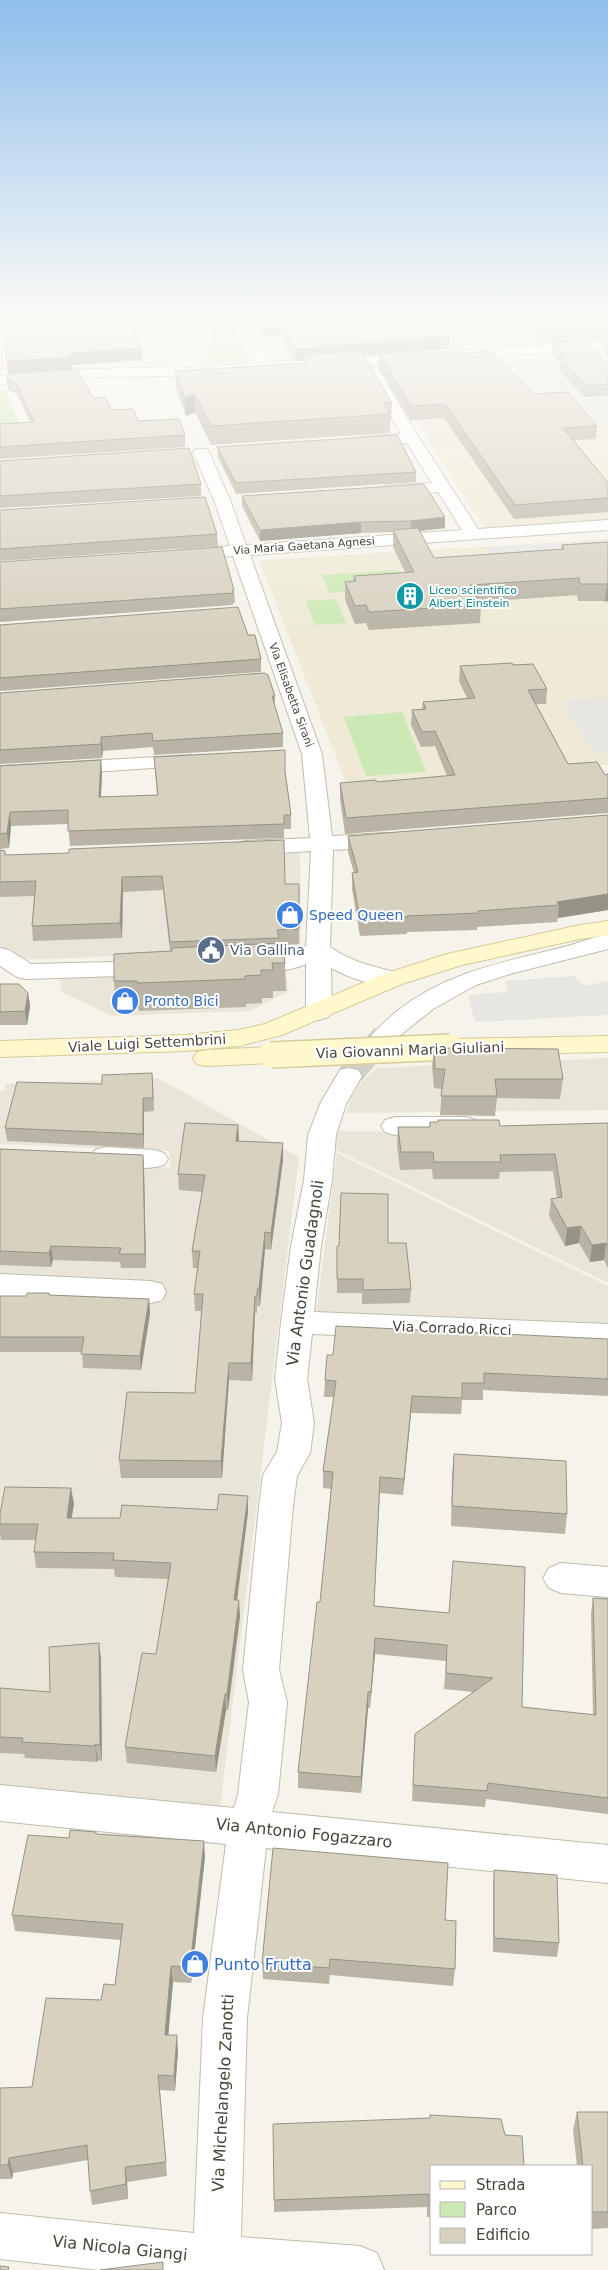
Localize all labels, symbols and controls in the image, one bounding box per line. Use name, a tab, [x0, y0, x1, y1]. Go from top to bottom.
street label: Via Maria Gaetana Agnesi	[233, 535, 375, 557]
building icon: Liceo scientifico Albert Einstein	[395, 581, 425, 611]
place label: Liceo scientifico Albert Einstein	[429, 584, 517, 610]
street label: Via Elisabetta Sirani	[266, 641, 316, 749]
shop icon: Speed Queen	[275, 900, 305, 930]
place label: Speed Queen	[309, 907, 403, 923]
public building icon: Via Gallina	[196, 935, 226, 965]
place label: Via Gallina	[230, 942, 305, 958]
shop icon: Pronto Bici	[110, 986, 140, 1016]
place label: Pronto Bici	[144, 993, 219, 1009]
street label: Viale Luigi Settembrini	[68, 1031, 226, 1055]
street label: Via Giovanni Maria Giuliani	[316, 1039, 504, 1061]
street label: Via Antonio Guadagnoli	[283, 1179, 327, 1367]
street label: Via Corrado Ricci	[392, 1318, 512, 1338]
street label: Via Antonio Fogazzaro	[215, 1814, 393, 1852]
shop icon: Punto Frutta	[180, 1949, 210, 1979]
place label: Punto Frutta	[214, 1955, 312, 1974]
street label: Via Michelangelo Zanotti	[208, 1993, 238, 2193]
legend	[430, 2165, 593, 2255]
text: Strada	[476, 2176, 525, 2194]
text: Parco	[476, 2201, 517, 2219]
text: Edificio	[476, 2226, 530, 2244]
street label: Via Nicola Giangi	[52, 2231, 188, 2265]

